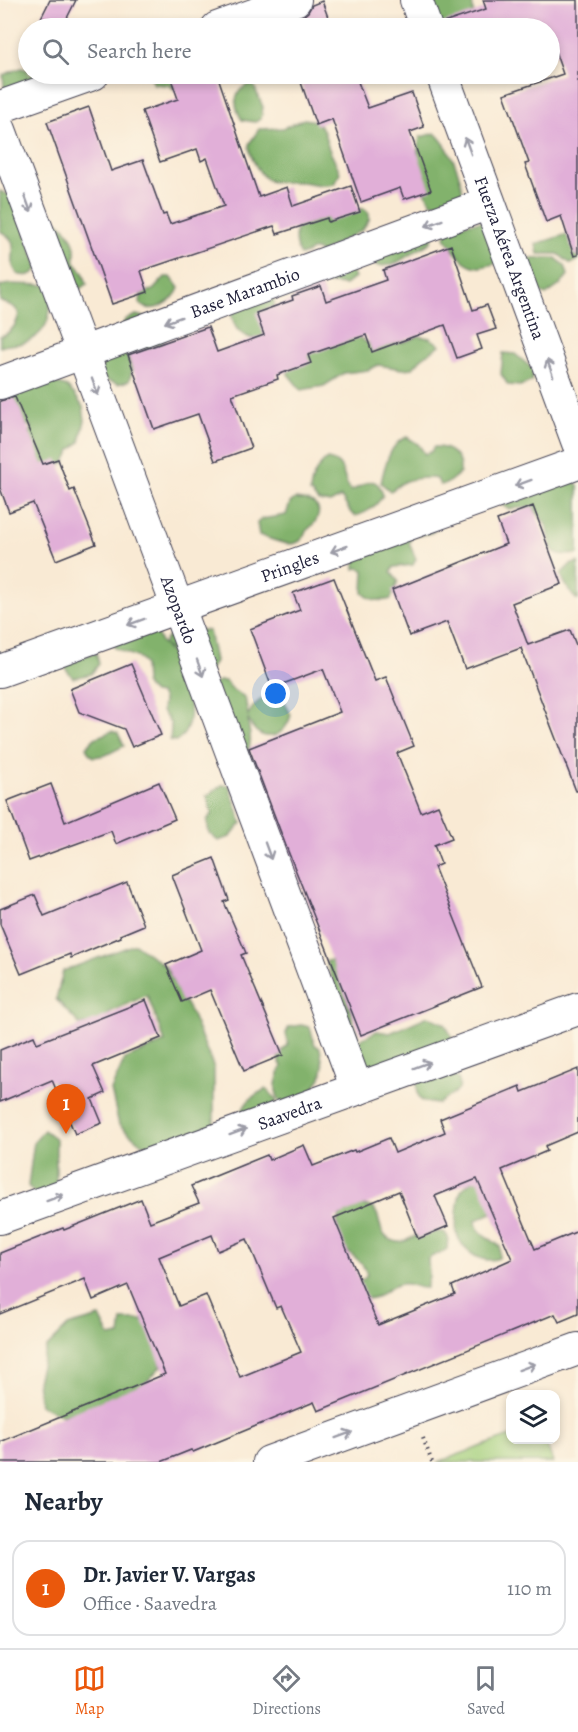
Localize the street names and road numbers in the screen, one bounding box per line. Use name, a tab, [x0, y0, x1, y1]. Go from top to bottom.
street label: Fuerza Aérea Argentina	[469, 173, 551, 344]
street label: Base Marambio	[187, 262, 303, 324]
street label: Pringles	[257, 545, 322, 588]
street label: Azopardo	[155, 571, 202, 647]
street label: Saavedra	[254, 1091, 325, 1136]

